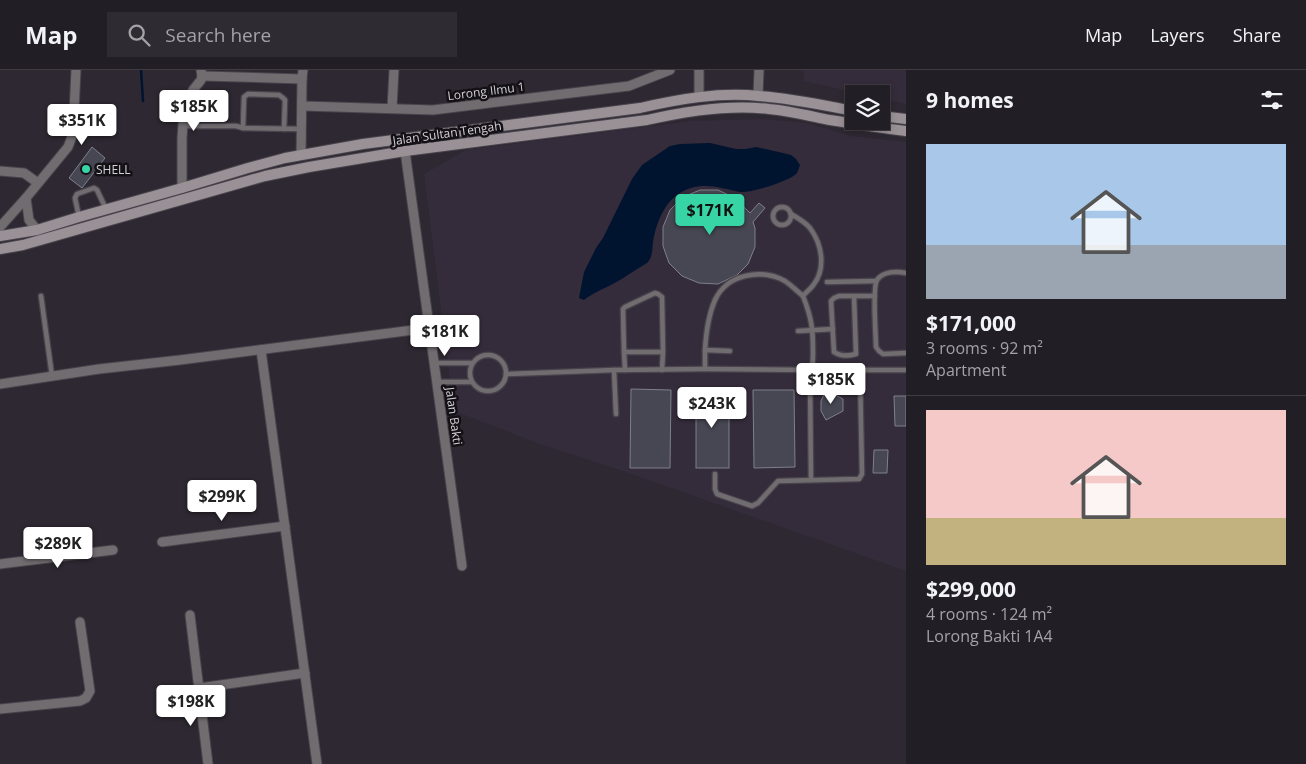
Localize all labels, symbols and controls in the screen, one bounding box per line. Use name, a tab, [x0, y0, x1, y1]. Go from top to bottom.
search box	[107, 12, 457, 57]
text: Map	[25, 18, 77, 51]
icon: search	[125, 21, 153, 49]
text: Search here	[165, 22, 271, 48]
text: Map	[1085, 23, 1122, 47]
text: Layers	[1150, 23, 1205, 47]
text: Share	[1233, 23, 1281, 47]
street label: Lorong Ilmu 1	[447, 78, 525, 104]
map controls	[845, 85, 890, 130]
button: layers	[845, 85, 890, 130]
text: 9 homes	[926, 86, 1014, 114]
icon: filters	[1258, 86, 1286, 114]
pin: $185K	[159, 90, 229, 132]
text: $185K	[170, 95, 218, 117]
pin: $351K	[47, 104, 117, 146]
text: $351K	[58, 109, 106, 131]
street label: Jalan Sultan Tengah	[391, 117, 503, 149]
place label: SHELL	[96, 161, 131, 178]
marker: SHELL	[80, 163, 92, 175]
icon: home	[1061, 177, 1151, 267]
pin: $171K	[675, 194, 745, 236]
text: $171K	[686, 199, 734, 221]
text: $171,000	[926, 309, 1016, 337]
pin: $181K	[410, 314, 480, 357]
text: $181K	[421, 320, 469, 342]
text: 3 rooms · 92 m²	[926, 337, 1043, 359]
text: Apartment	[926, 359, 1006, 381]
pin: $185K	[796, 362, 866, 405]
text: $185K	[807, 368, 855, 390]
street label: Jalan Bakti	[441, 385, 466, 446]
pin: $243K	[677, 386, 747, 429]
text: $243K	[688, 392, 736, 414]
icon: home	[1061, 442, 1151, 532]
pin: $299K	[187, 480, 257, 522]
text: $299K	[198, 485, 246, 507]
pin: $289K	[23, 526, 93, 569]
text: $289K	[34, 532, 82, 554]
text: $299,000	[926, 575, 1016, 603]
text: 4 rooms · 124 m²	[926, 603, 1052, 625]
text: Lorong Bakti 1A4	[926, 625, 1053, 647]
pin: $198K	[156, 684, 226, 727]
text: $198K	[167, 690, 215, 712]

